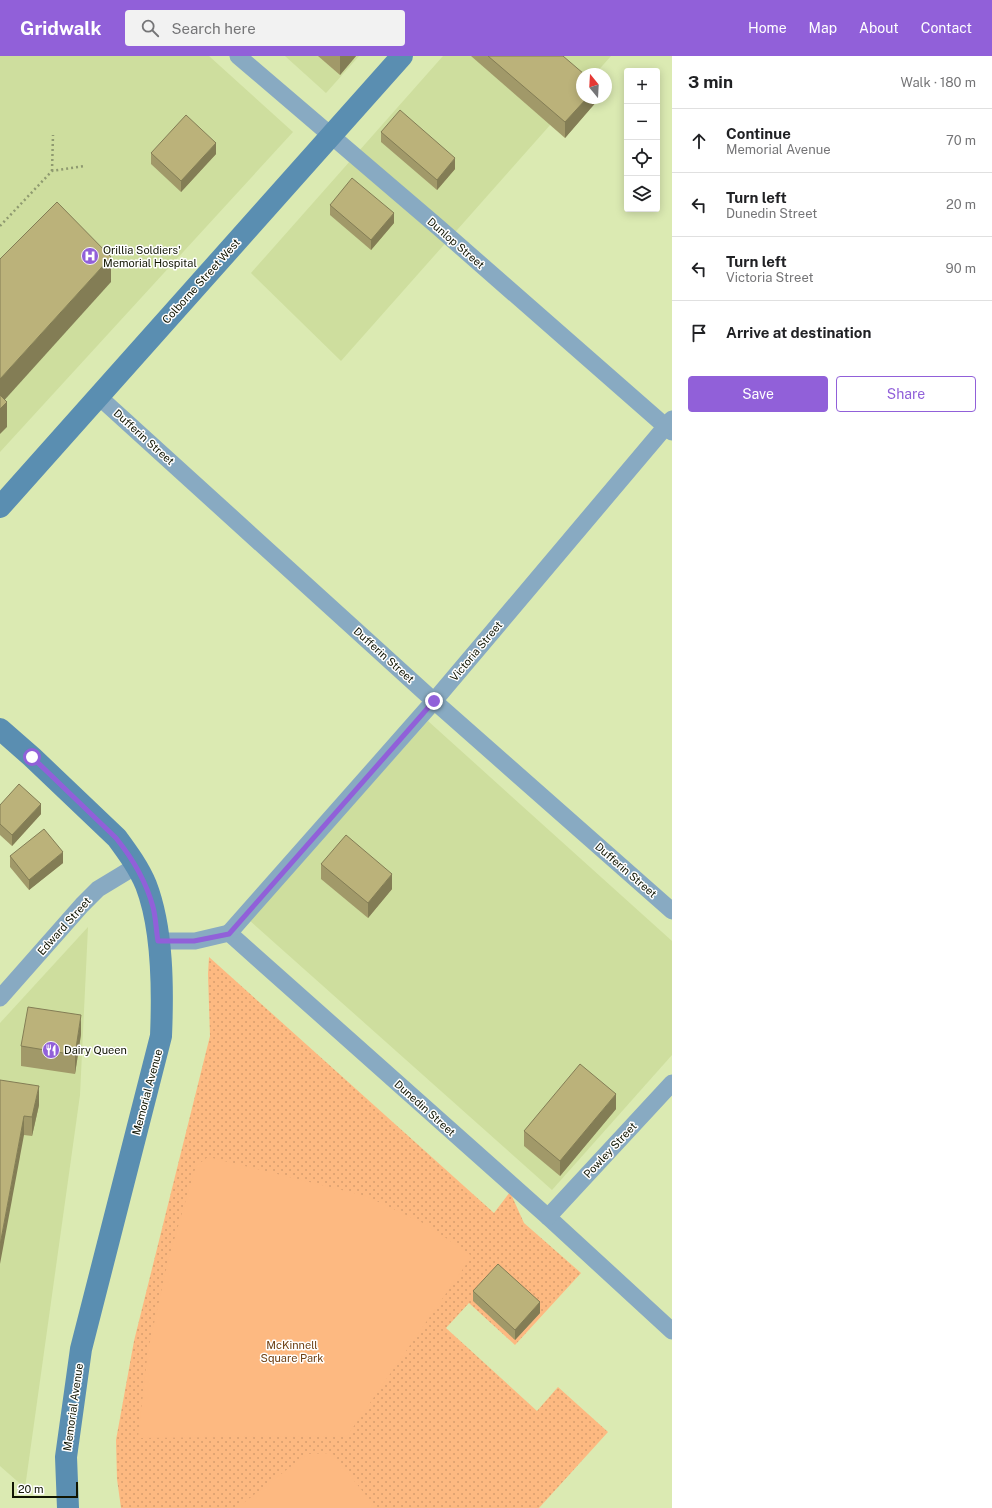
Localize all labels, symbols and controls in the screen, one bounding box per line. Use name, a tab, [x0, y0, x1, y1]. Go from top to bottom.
search box	[125, 10, 405, 46]
text: Gridwalk	[20, 17, 101, 39]
icon: search	[139, 17, 161, 39]
text: Search here	[171, 20, 256, 37]
text: Home	[748, 20, 787, 36]
text: Map	[809, 20, 837, 36]
text: About	[859, 20, 899, 36]
text: Contact	[921, 20, 972, 36]
north arrow	[576, 68, 612, 104]
map controls	[624, 68, 660, 212]
button: +	[624, 68, 660, 104]
text: 3 min	[688, 72, 733, 92]
text: Walk · 180 m	[901, 75, 976, 90]
button: −	[624, 104, 660, 140]
text: Continue	[726, 125, 791, 142]
icon: ahead	[688, 130, 710, 152]
text: 70 m	[946, 133, 976, 148]
button: locate	[624, 140, 660, 176]
text: Memorial Avenue	[726, 142, 831, 157]
button: layers	[624, 176, 660, 212]
text: Turn left	[726, 189, 787, 206]
icon: left	[688, 194, 710, 216]
text: 20 m	[946, 197, 976, 212]
text: Dunedin Street	[726, 206, 817, 221]
street label: Dunlop Street	[425, 215, 487, 271]
street label: Colborne Street West	[160, 236, 242, 326]
place label: Orillia Soldiers' Memorial Hospital	[103, 244, 197, 269]
hospital icon: Orillia Soldiers' Memorial Hospital	[80, 246, 100, 266]
text: Turn left	[726, 253, 787, 270]
icon: left	[688, 258, 710, 280]
text: 90 m	[946, 261, 976, 276]
text: Victoria Street	[726, 270, 814, 285]
icon: arrive	[688, 322, 710, 344]
text: Arrive at destination	[726, 324, 871, 341]
button: Save	[688, 376, 828, 412]
button: Share	[836, 376, 976, 412]
street label: Dufferin Street	[111, 407, 177, 467]
street label: Victoria Street	[448, 619, 504, 683]
street label: Dufferin Street	[351, 625, 417, 685]
route end	[425, 692, 443, 710]
route start	[23, 748, 41, 766]
street label: Dufferin Street	[593, 840, 659, 900]
street label: Edward Street	[35, 895, 93, 957]
restaurant icon: Dairy Queen	[41, 1040, 61, 1060]
place label: Dairy Queen	[64, 1044, 127, 1056]
street label: Memorial Avenue	[130, 1048, 164, 1136]
street label: Dunedin Street	[392, 1078, 458, 1138]
street label: Powley Street	[581, 1120, 639, 1180]
park label: McKinnell Square Park	[261, 1339, 323, 1364]
street label: Memorial Avenue	[61, 1362, 85, 1452]
scale bar	[12, 1480, 78, 1499]
text: 20 m	[18, 1483, 43, 1495]

